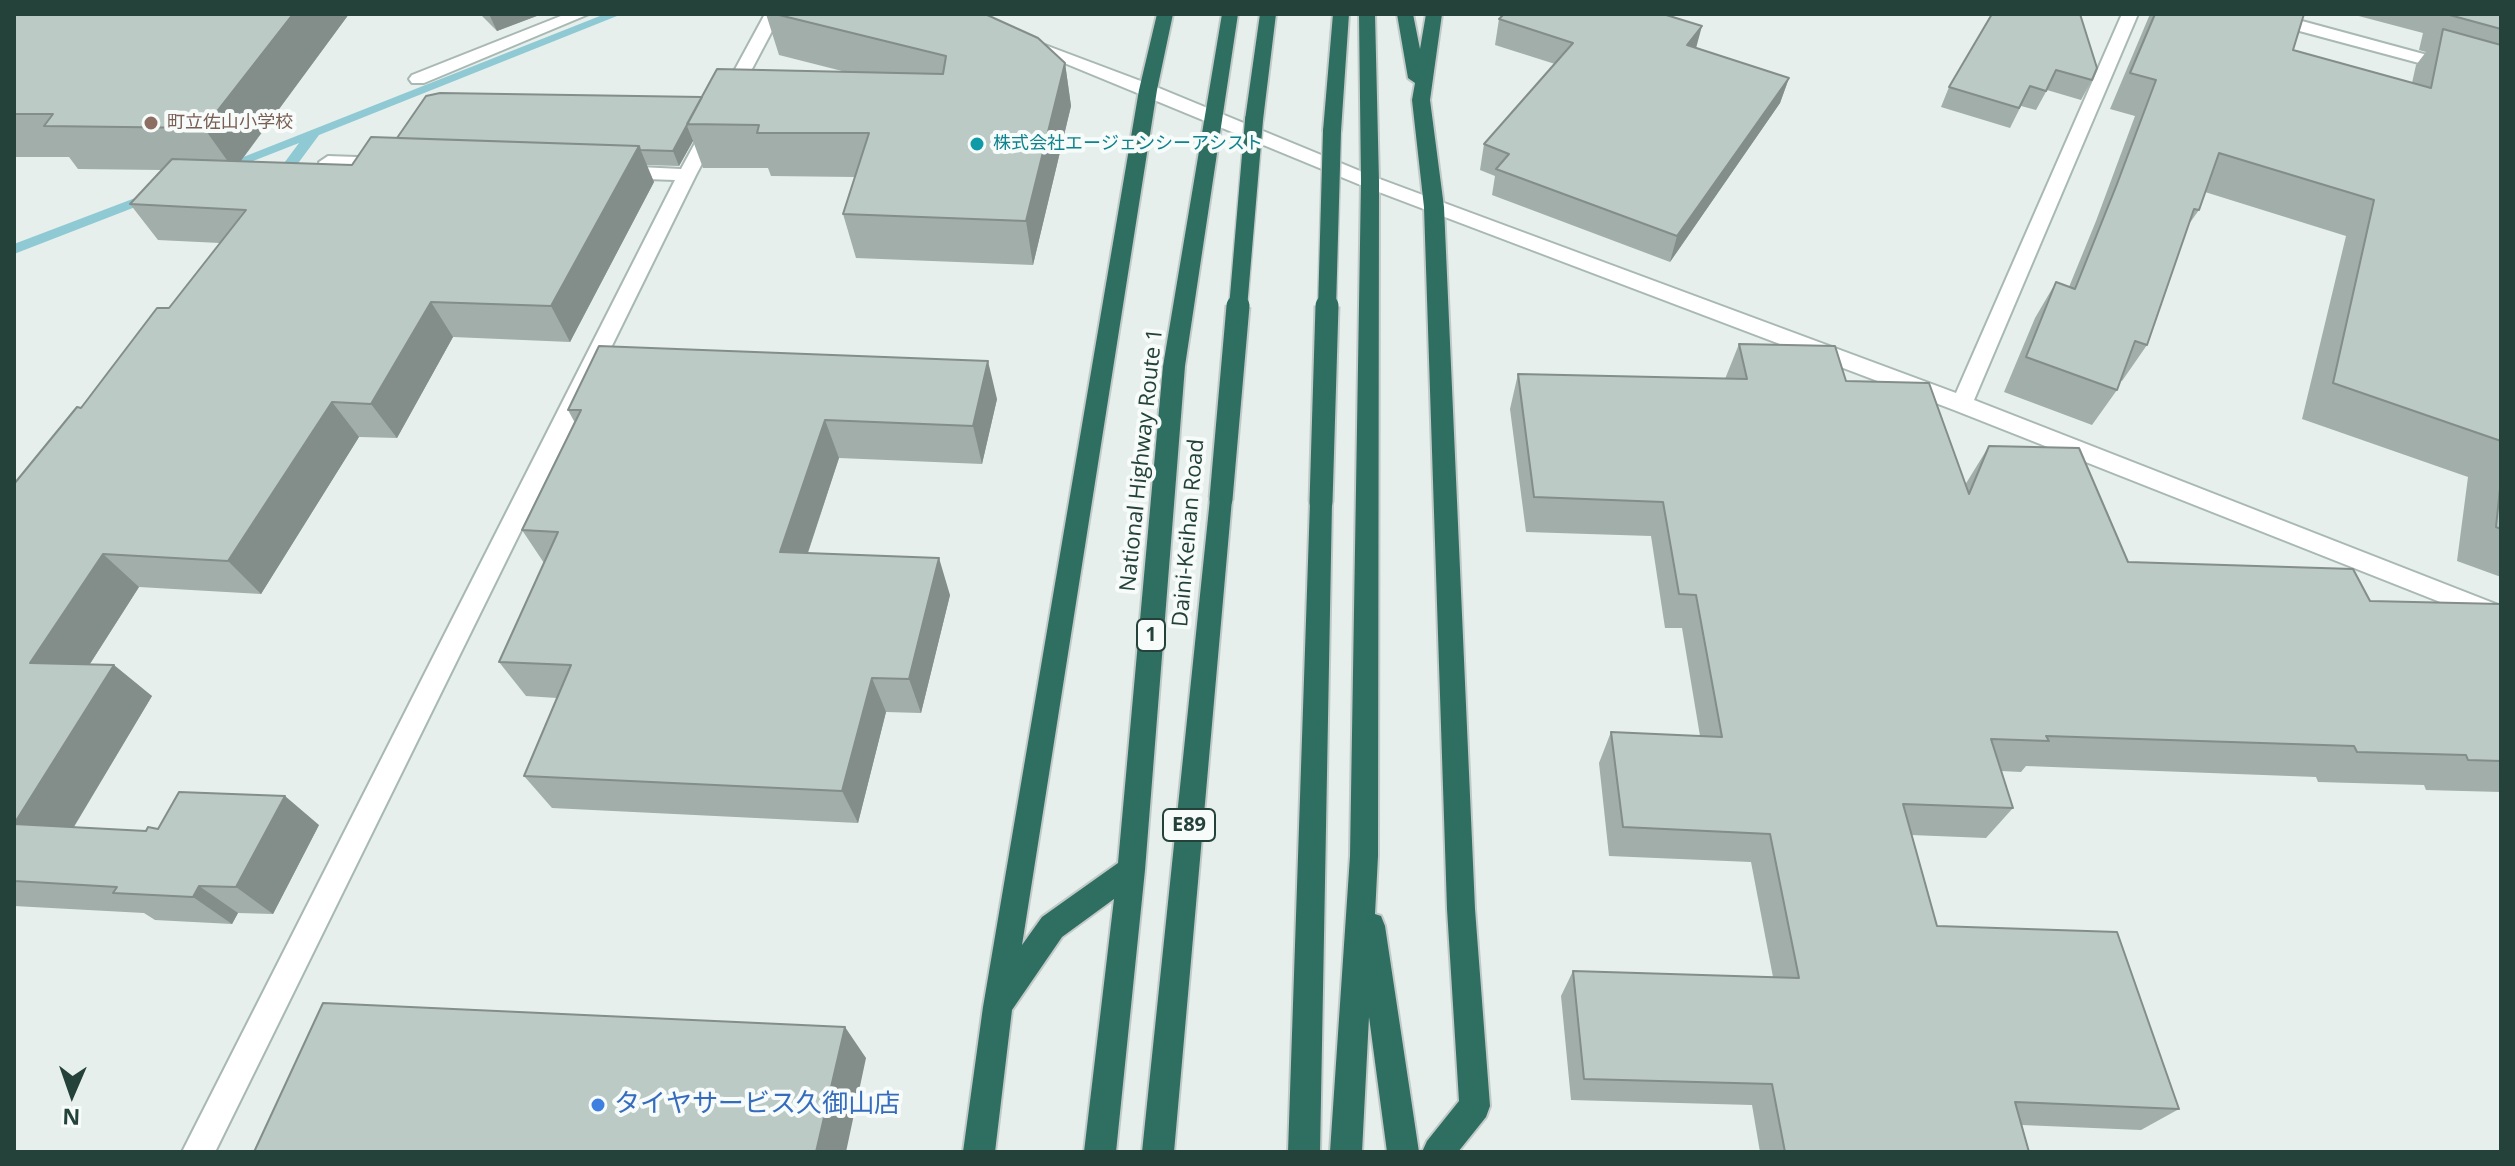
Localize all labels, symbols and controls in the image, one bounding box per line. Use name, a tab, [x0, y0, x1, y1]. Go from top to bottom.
place label: 町立佐山小学校	[167, 112, 293, 134]
marker: 町立佐山小学校	[142, 114, 160, 132]
place label: 株式会社エージェンシーアシスト	[993, 133, 1263, 155]
marker: 株式会社エージェンシーアシスト	[968, 135, 986, 153]
street label: National Highway Route 1	[1115, 327, 1169, 593]
street label: Daini-Keihan Road	[1168, 438, 1210, 628]
road number: 1	[1137, 619, 1165, 651]
road number: E89	[1163, 809, 1215, 841]
north arrow	[32, 1054, 112, 1134]
place label: タイヤサービス久御山店	[614, 1089, 900, 1121]
marker: タイヤサービス久御山店	[589, 1096, 607, 1114]
text: N	[62, 1103, 81, 1133]

